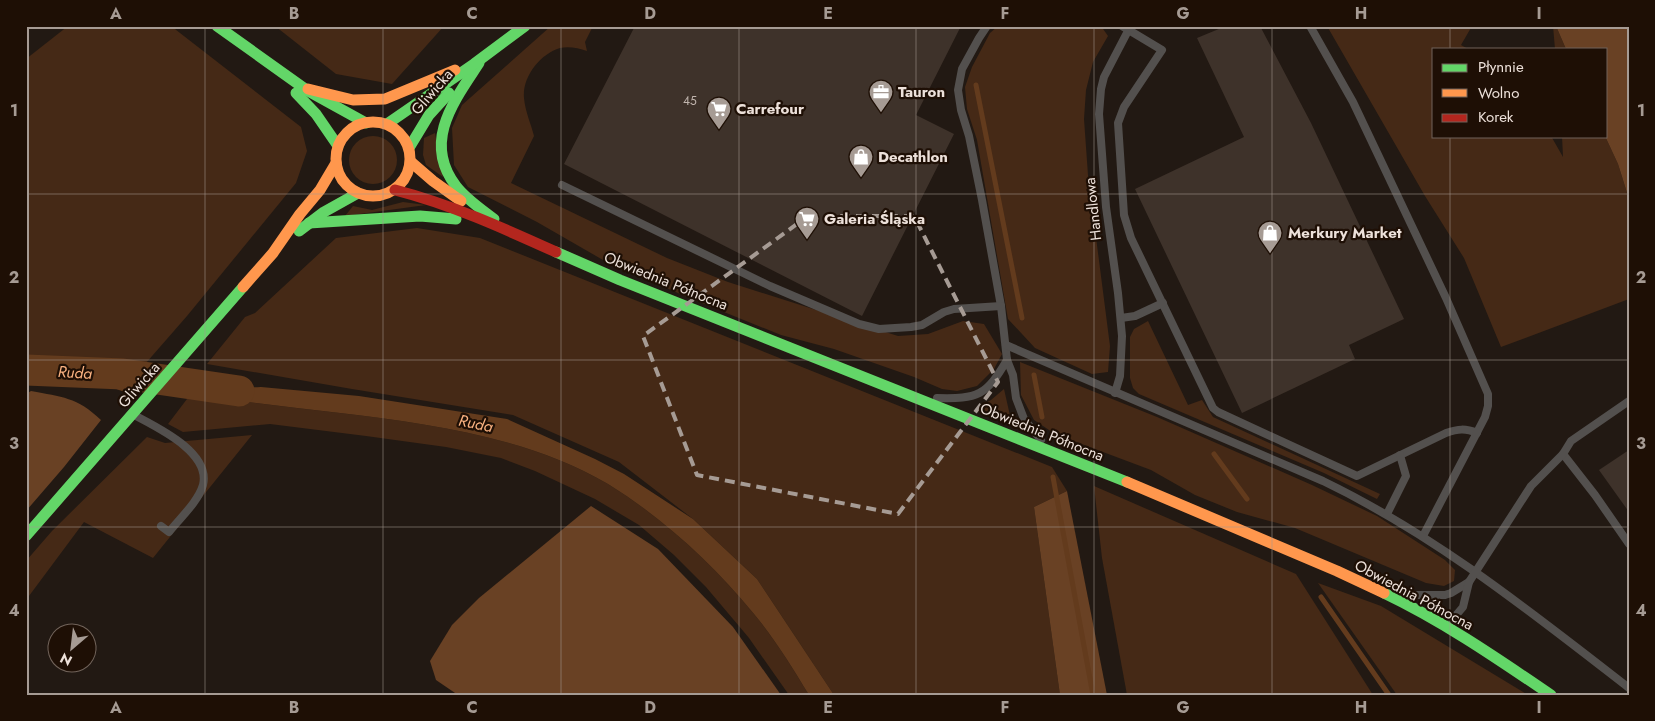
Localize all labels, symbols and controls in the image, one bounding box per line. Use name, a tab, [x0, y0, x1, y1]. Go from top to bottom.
text: A	[109, 2, 122, 25]
text: B	[289, 2, 299, 25]
text: C	[466, 2, 478, 25]
text: D	[644, 2, 656, 25]
text: E	[823, 2, 833, 25]
text: F	[1001, 2, 1009, 25]
text: G	[1176, 2, 1190, 25]
text: H	[1355, 2, 1367, 25]
text: I	[1536, 2, 1542, 25]
legend	[1432, 48, 1608, 138]
text: Płynnie	[1478, 56, 1524, 78]
street label: Gliwicka	[406, 64, 458, 120]
office icon: Tauron	[868, 79, 894, 113]
place label: Tauron	[898, 81, 945, 103]
text: Wolno	[1478, 82, 1519, 104]
house number: 45	[683, 92, 697, 110]
supermarket icon: Carrefour	[706, 96, 732, 130]
place label: Carrefour	[736, 98, 805, 120]
text: 1	[10, 99, 18, 122]
text: 1	[1637, 99, 1645, 122]
text: Korek	[1478, 106, 1514, 128]
shop icon: Decathlon	[848, 144, 874, 178]
place label: Decathlon	[878, 146, 948, 168]
street label: Handlowa	[1079, 176, 1107, 242]
supermarket icon: Galeria Śląska	[794, 206, 820, 240]
place label: Galeria Śląska	[824, 208, 925, 230]
shop icon: Merkury Market	[1257, 220, 1283, 254]
place label: Merkury Market	[1288, 222, 1402, 244]
street label: Obwiednia Północna	[601, 246, 731, 316]
text: 2	[9, 266, 19, 289]
text: 2	[1636, 266, 1646, 289]
street label: Gliwicka	[113, 357, 165, 413]
water label: Ruda	[57, 360, 93, 385]
street label: Obwiednia Północna	[977, 397, 1107, 467]
water label: Ruda	[457, 409, 495, 438]
text: 3	[9, 432, 19, 455]
text: 3	[1636, 432, 1646, 455]
street label: Obwiednia Północna	[1351, 554, 1477, 636]
text: 4	[8, 599, 20, 622]
text: 4	[1635, 599, 1647, 622]
north arrow	[48, 624, 98, 674]
text: N	[56, 648, 76, 671]
text: A	[109, 696, 122, 719]
text: B	[289, 696, 299, 719]
text: C	[466, 696, 478, 719]
text: D	[644, 696, 656, 719]
text: E	[823, 696, 833, 719]
text: F	[1001, 696, 1009, 719]
text: G	[1176, 696, 1190, 719]
text: H	[1355, 696, 1367, 719]
text: I	[1536, 696, 1542, 719]

